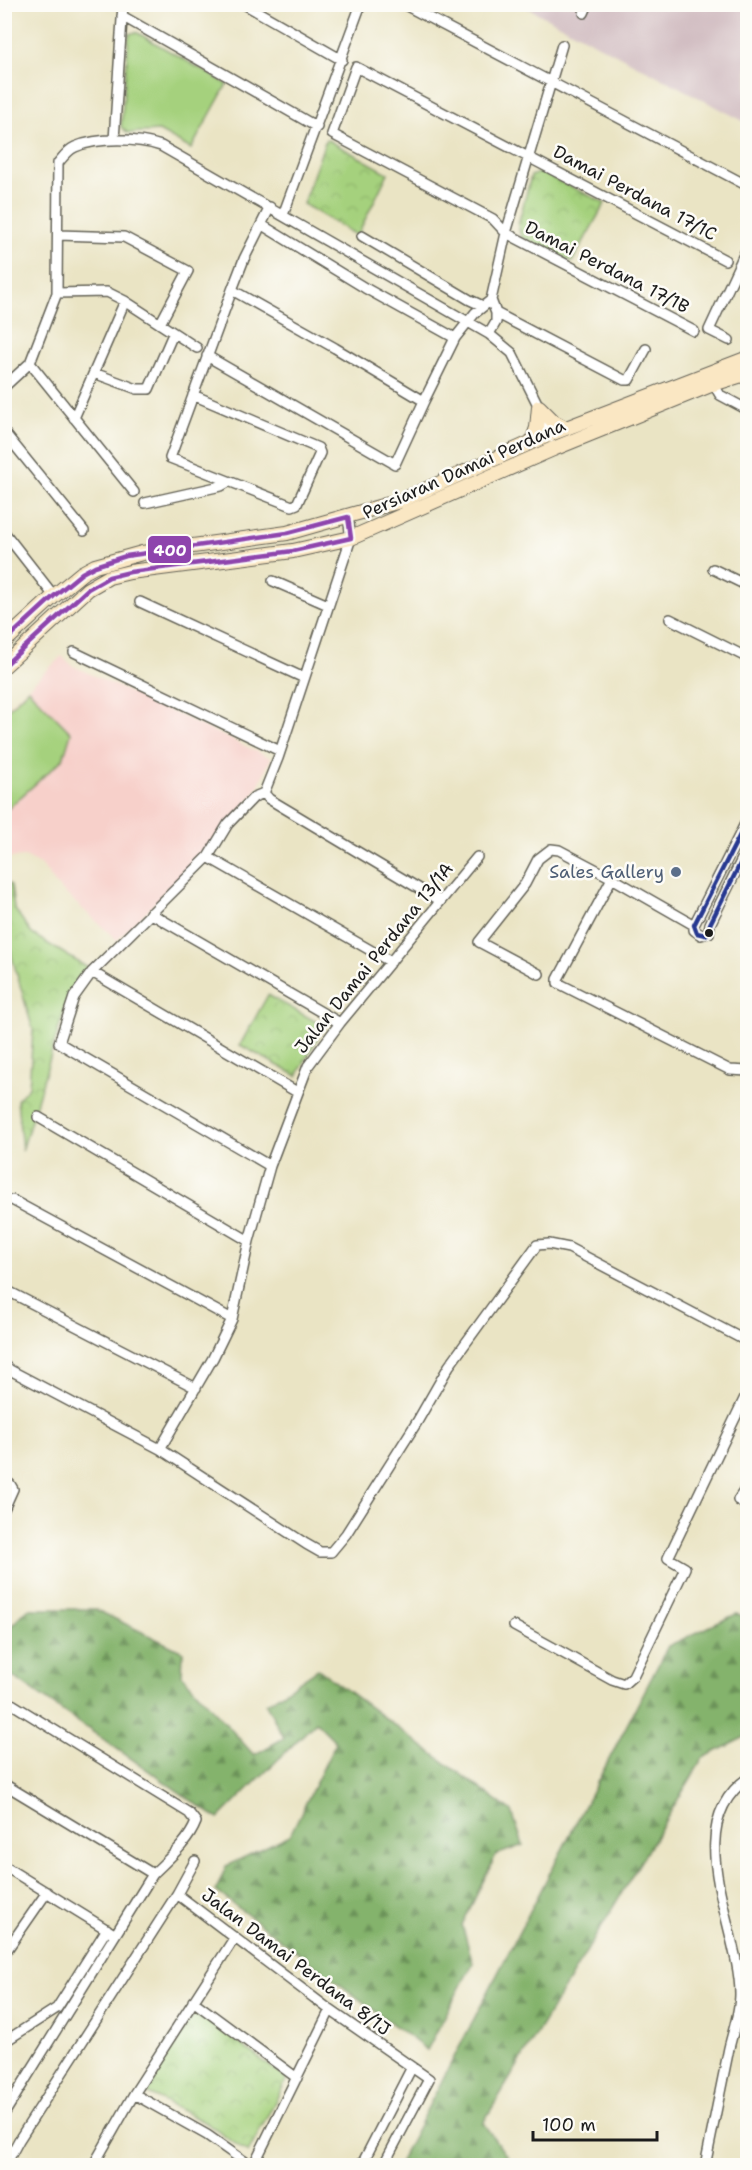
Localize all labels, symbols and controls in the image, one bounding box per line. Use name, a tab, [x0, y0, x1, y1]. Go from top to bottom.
street label: Damai Perdana 17/1C	[549, 140, 721, 246]
street label: Damai Perdana 17/1B	[521, 215, 693, 319]
street label: Persiaran Damai Perdana	[359, 413, 569, 525]
line badge: 400	[147, 535, 192, 564]
text: 400	[153, 540, 187, 561]
street label: Jalan Damai Perdana 13/1A	[289, 857, 459, 1059]
place label: Sales Gallery	[549, 860, 664, 884]
marker: Sales Gallery	[669, 865, 683, 879]
unlabelled marker	[703, 927, 715, 939]
street label: Jalan Damai Perdana 8/1J	[197, 1883, 395, 2041]
scale bar	[533, 2104, 658, 2142]
text: 100 m	[542, 2113, 596, 2137]

